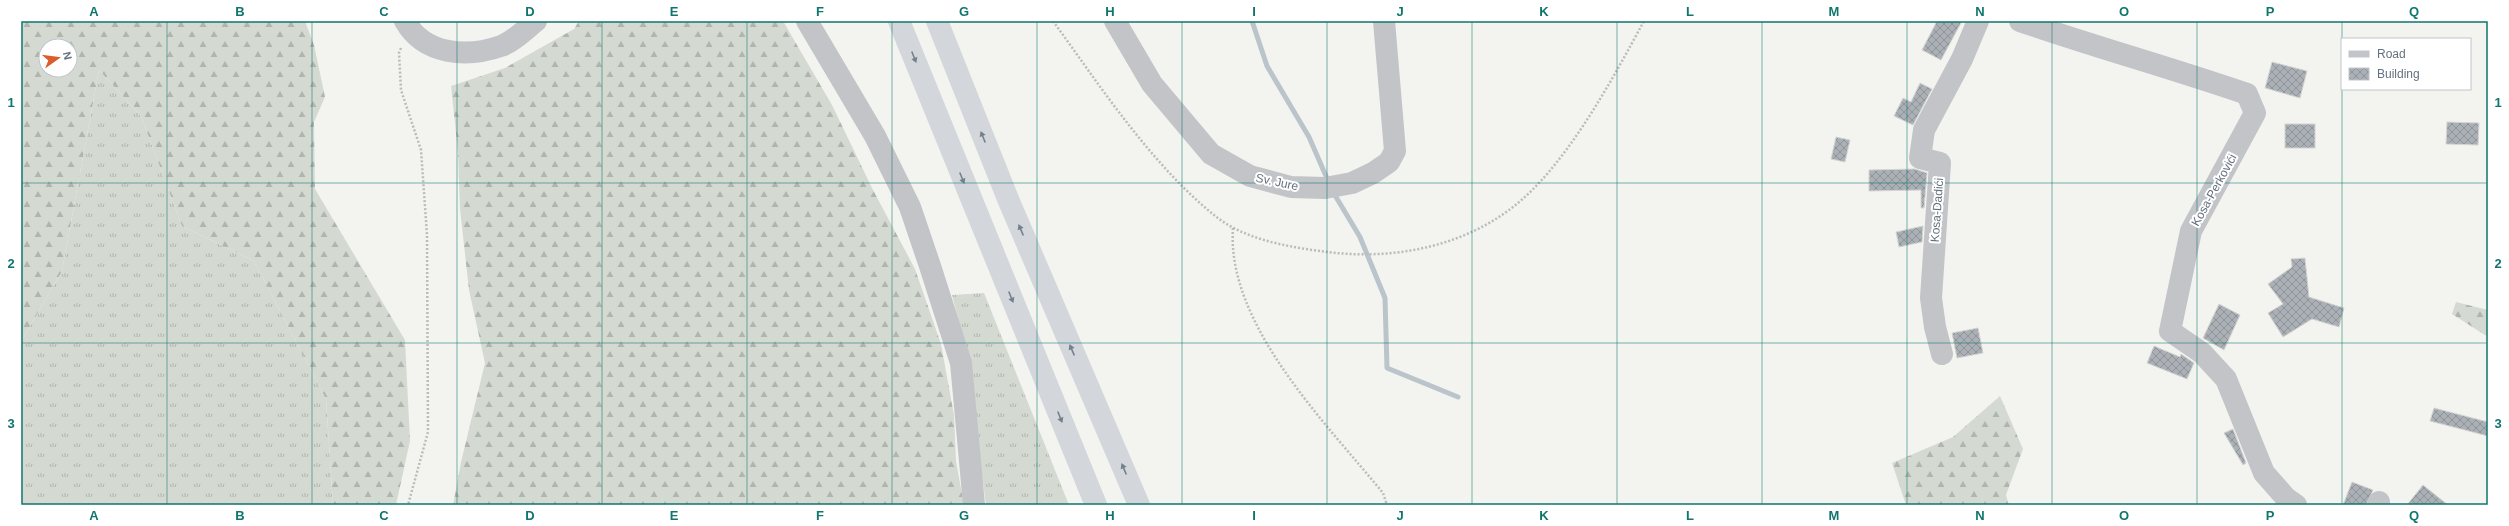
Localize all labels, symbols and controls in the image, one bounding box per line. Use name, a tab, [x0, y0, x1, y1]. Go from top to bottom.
text: A	[89, 4, 99, 19]
text: B	[235, 4, 245, 19]
text: C	[379, 4, 389, 19]
text: D	[525, 4, 535, 19]
text: E	[670, 4, 679, 19]
text: F	[816, 4, 824, 19]
text: G	[959, 4, 969, 19]
text: H	[1105, 4, 1115, 19]
text: I	[1252, 4, 1256, 19]
text: J	[1396, 4, 1404, 19]
text: K	[1539, 4, 1549, 19]
text: L	[1686, 4, 1694, 19]
text: M	[1829, 4, 1839, 19]
text: N	[1975, 4, 1985, 19]
text: O	[2119, 4, 2129, 19]
text: P	[2266, 4, 2275, 19]
text: Q	[2409, 4, 2419, 19]
north arrow	[38, 38, 78, 78]
legend	[2341, 38, 2471, 90]
text: Road	[2377, 47, 2406, 61]
text: N	[61, 50, 74, 61]
one-way arrow	[911, 52, 917, 64]
text: Building	[2377, 67, 2420, 81]
text: 1	[7, 95, 15, 110]
text: 1	[2494, 95, 2502, 110]
one-way arrow	[979, 130, 985, 142]
street label: Kosa-Perkovići	[2188, 152, 2240, 228]
street label: Sv. Jure	[1254, 171, 1300, 193]
one-way arrow	[960, 172, 966, 184]
street label: Kosa-Dadići	[1928, 177, 1946, 243]
one-way arrow	[1018, 225, 1024, 236]
text: 2	[7, 256, 15, 271]
text: 2	[2494, 256, 2502, 271]
one-way arrow	[1008, 292, 1014, 304]
one-way arrow	[1069, 343, 1075, 355]
one-way arrow	[1057, 412, 1063, 423]
text: 3	[7, 416, 15, 431]
text: 3	[2494, 416, 2502, 431]
one-way arrow	[1120, 463, 1126, 475]
text: A	[89, 508, 99, 523]
text: B	[235, 508, 245, 523]
text: C	[379, 508, 389, 523]
text: D	[525, 508, 535, 523]
text: E	[670, 508, 679, 523]
text: F	[816, 508, 824, 523]
text: G	[959, 508, 969, 523]
text: H	[1105, 508, 1115, 523]
text: I	[1252, 508, 1256, 523]
text: J	[1396, 508, 1404, 523]
text: K	[1539, 508, 1549, 523]
text: L	[1686, 508, 1694, 523]
text: M	[1829, 508, 1839, 523]
text: N	[1975, 508, 1985, 523]
text: O	[2119, 508, 2129, 523]
text: P	[2266, 508, 2275, 523]
text: Q	[2409, 508, 2419, 523]

